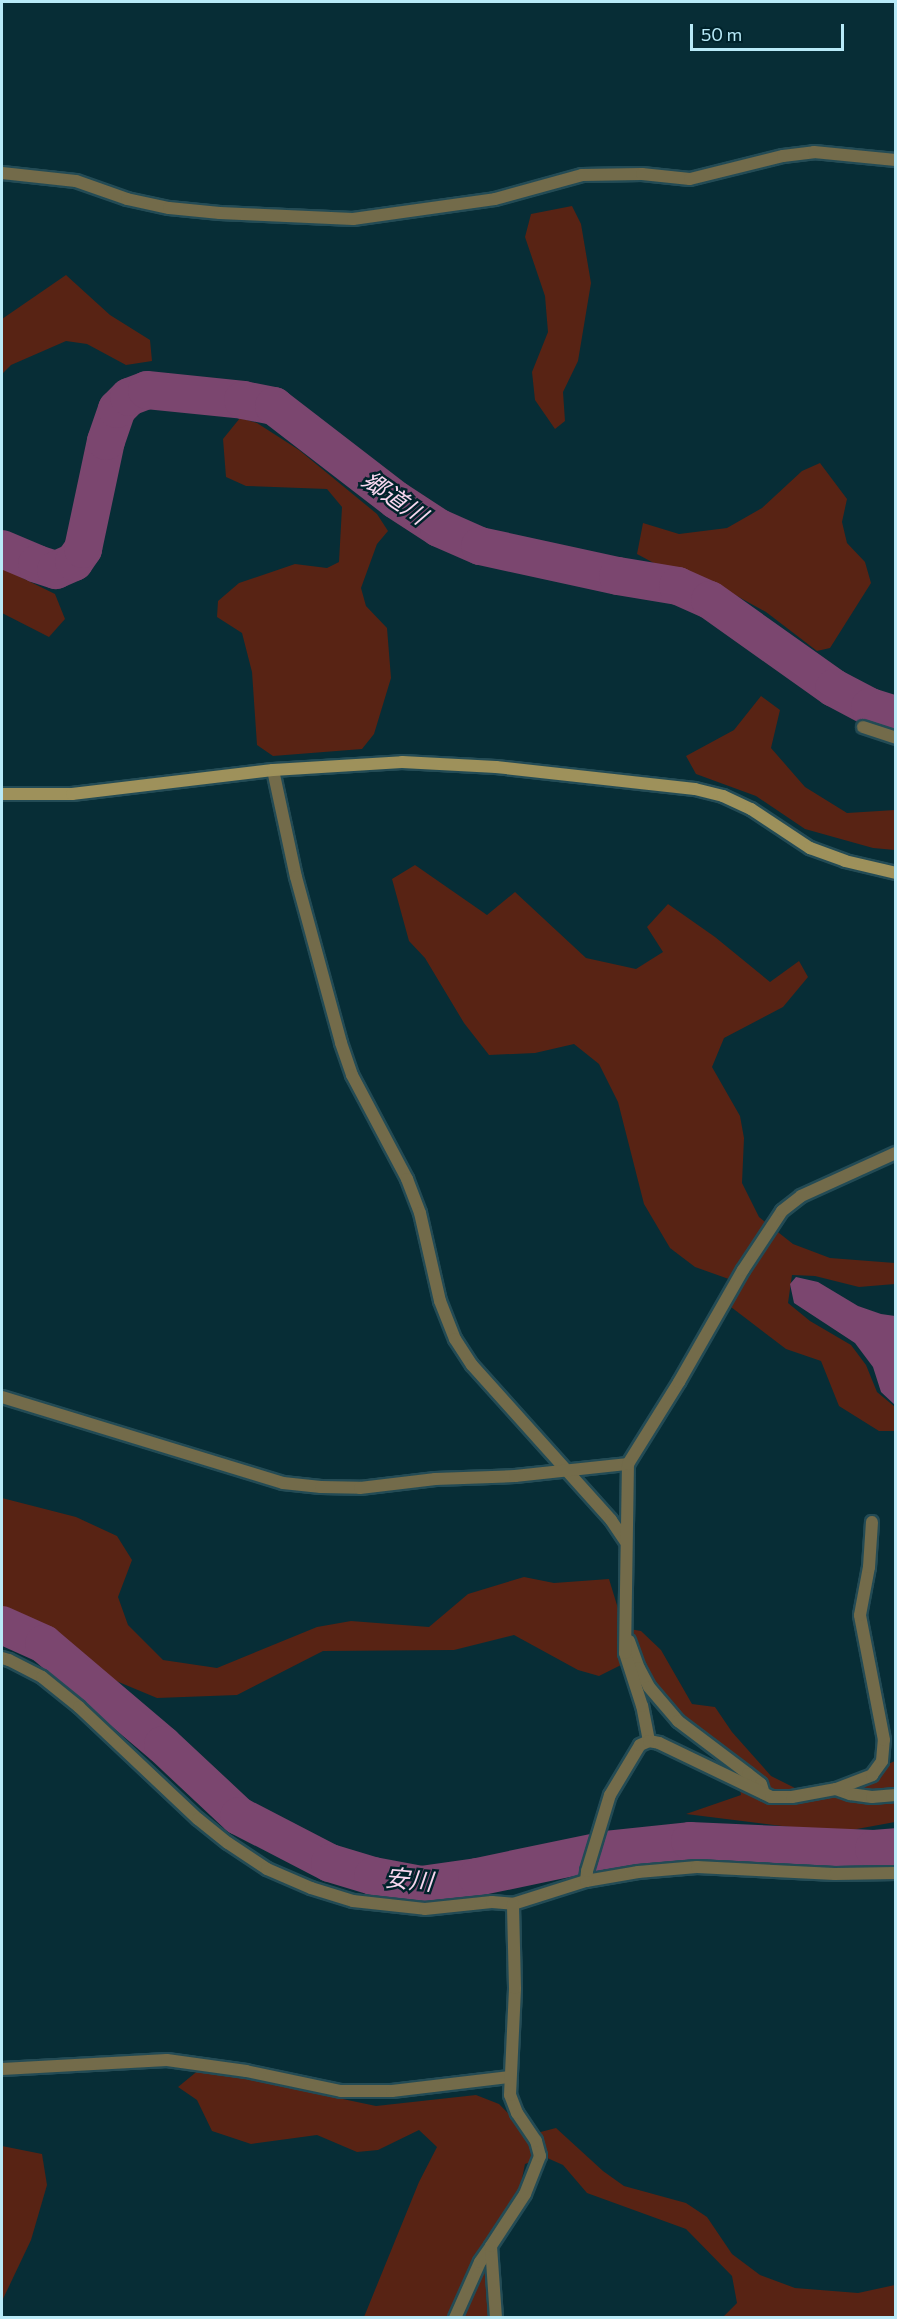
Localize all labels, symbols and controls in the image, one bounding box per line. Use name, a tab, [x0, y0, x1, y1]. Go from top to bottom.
scale bar	[693, 12, 848, 50]
text: 50 m	[701, 23, 742, 45]
water label: 郷道川	[357, 465, 433, 529]
water label: 安川	[384, 1863, 434, 1895]

